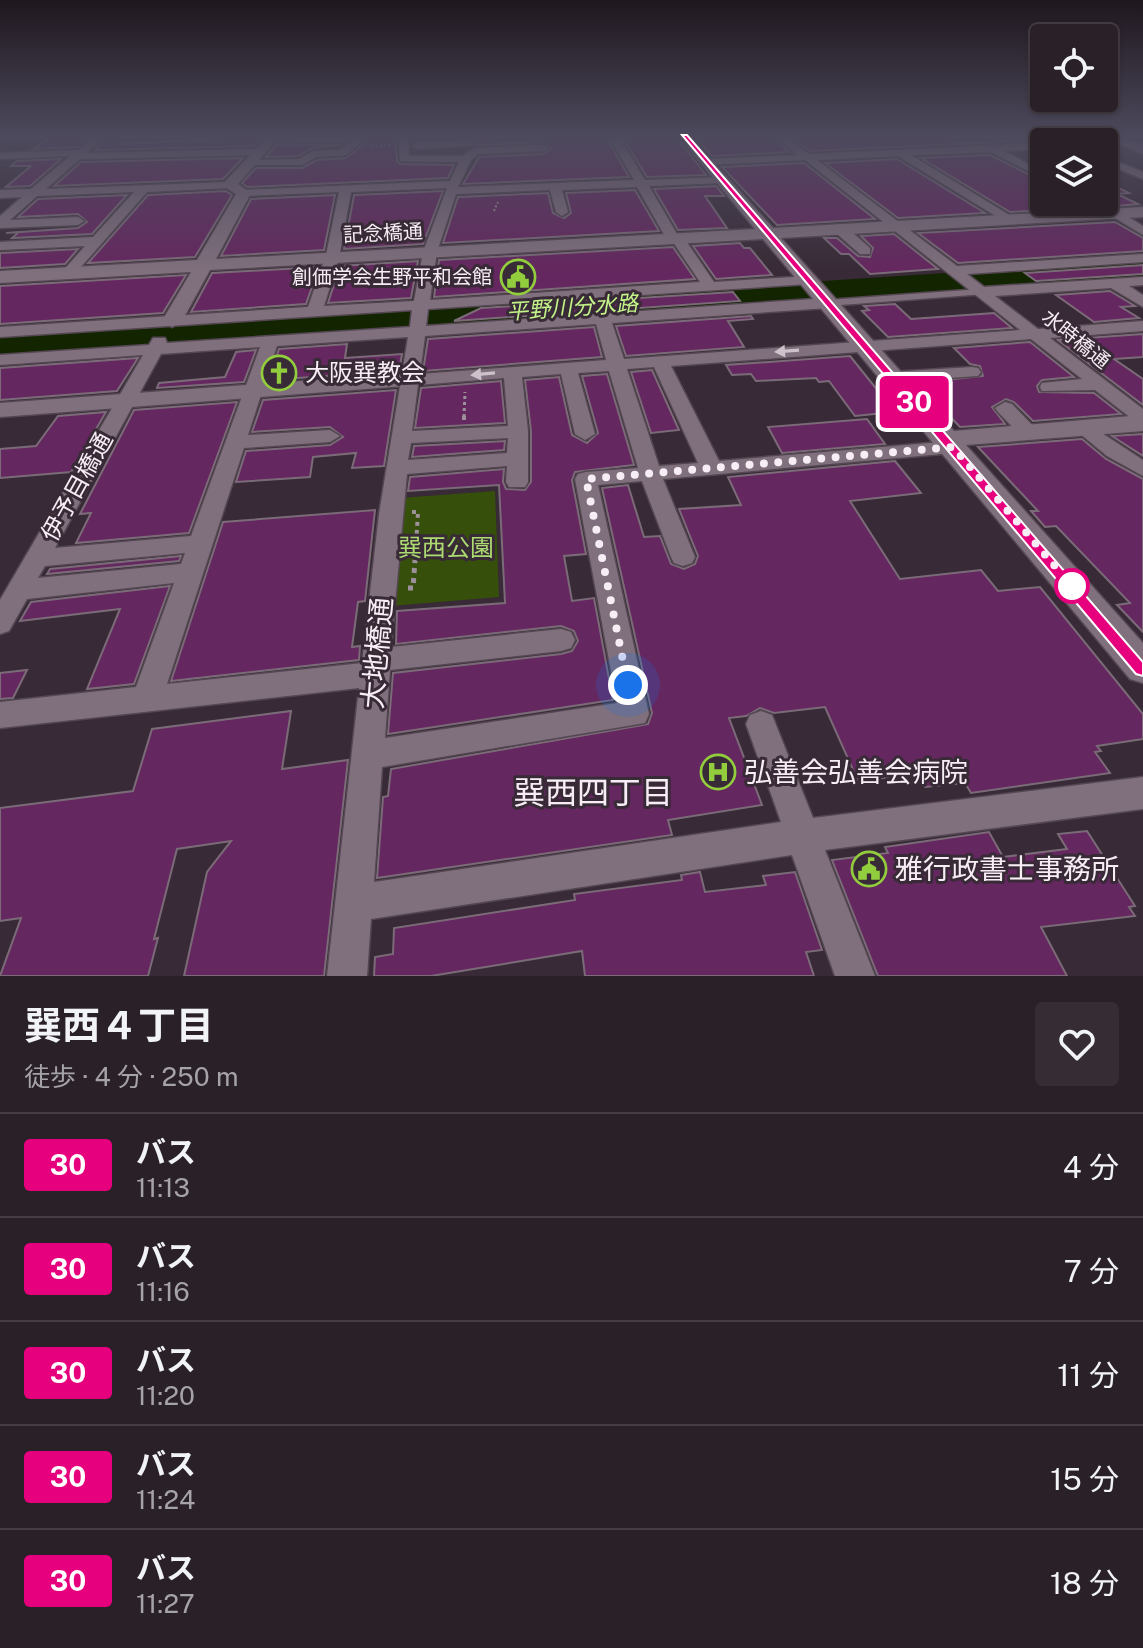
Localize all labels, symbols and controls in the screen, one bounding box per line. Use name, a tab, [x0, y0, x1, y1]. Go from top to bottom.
map controls	[1030, 24, 1118, 216]
button: locate	[1030, 24, 1118, 112]
button: layers	[1030, 128, 1118, 216]
street label: 記念橋通	[342, 219, 424, 247]
public building icon: 創価学会生野平和会館	[499, 258, 537, 296]
place label: 創価学会生野平和会館	[292, 265, 492, 289]
water label: 平野川分水路	[505, 289, 641, 325]
street label: 水時橋通	[1037, 305, 1115, 373]
one-way arrow	[774, 345, 799, 358]
church icon: 大阪巽教会	[260, 354, 298, 392]
place label: 大阪巽教会	[305, 358, 425, 386]
one-way arrow	[470, 368, 495, 381]
line badge: 30	[878, 376, 950, 428]
text: 30	[896, 385, 932, 418]
street label: 伊予目橋通	[35, 427, 117, 546]
park label: 巽西公園	[398, 533, 494, 561]
unlabelled marker	[1055, 569, 1089, 603]
street label: 大地橋通	[355, 596, 398, 710]
your location	[608, 665, 648, 705]
hospital icon: 弘善会弘善会病院	[699, 753, 737, 791]
place label: 弘善会弘善会病院	[744, 755, 968, 788]
district label: 巽西四丁目	[513, 774, 673, 811]
public building icon: 雅行政書士事務所	[850, 850, 888, 888]
place label: 雅行政書士事務所	[895, 852, 1119, 885]
button: heart	[1035, 1002, 1119, 1086]
text: 巽西４丁目	[24, 1003, 214, 1048]
text: 徒歩 · 4 分 · 250 m	[24, 1061, 238, 1092]
text: バス	[136, 1134, 196, 1170]
text: 30	[50, 1148, 86, 1181]
text: 4 分	[1063, 1149, 1119, 1185]
text: 11:13	[136, 1172, 190, 1203]
text: バス	[136, 1238, 196, 1274]
text: 30	[50, 1252, 86, 1285]
text: 7 分	[1064, 1253, 1119, 1289]
text: 11:16	[136, 1276, 190, 1307]
text: バス	[136, 1342, 196, 1378]
text: 30	[50, 1356, 86, 1389]
text: 11 分	[1057, 1357, 1119, 1393]
text: 11:20	[136, 1380, 195, 1411]
text: バス	[136, 1446, 196, 1482]
text: 30	[50, 1460, 86, 1493]
text: 15 分	[1050, 1461, 1119, 1497]
text: 11:24	[136, 1484, 195, 1515]
text: バス	[136, 1550, 196, 1586]
text: 30	[50, 1564, 86, 1597]
text: 18 分	[1050, 1565, 1119, 1601]
text: 11:27	[136, 1588, 195, 1619]

